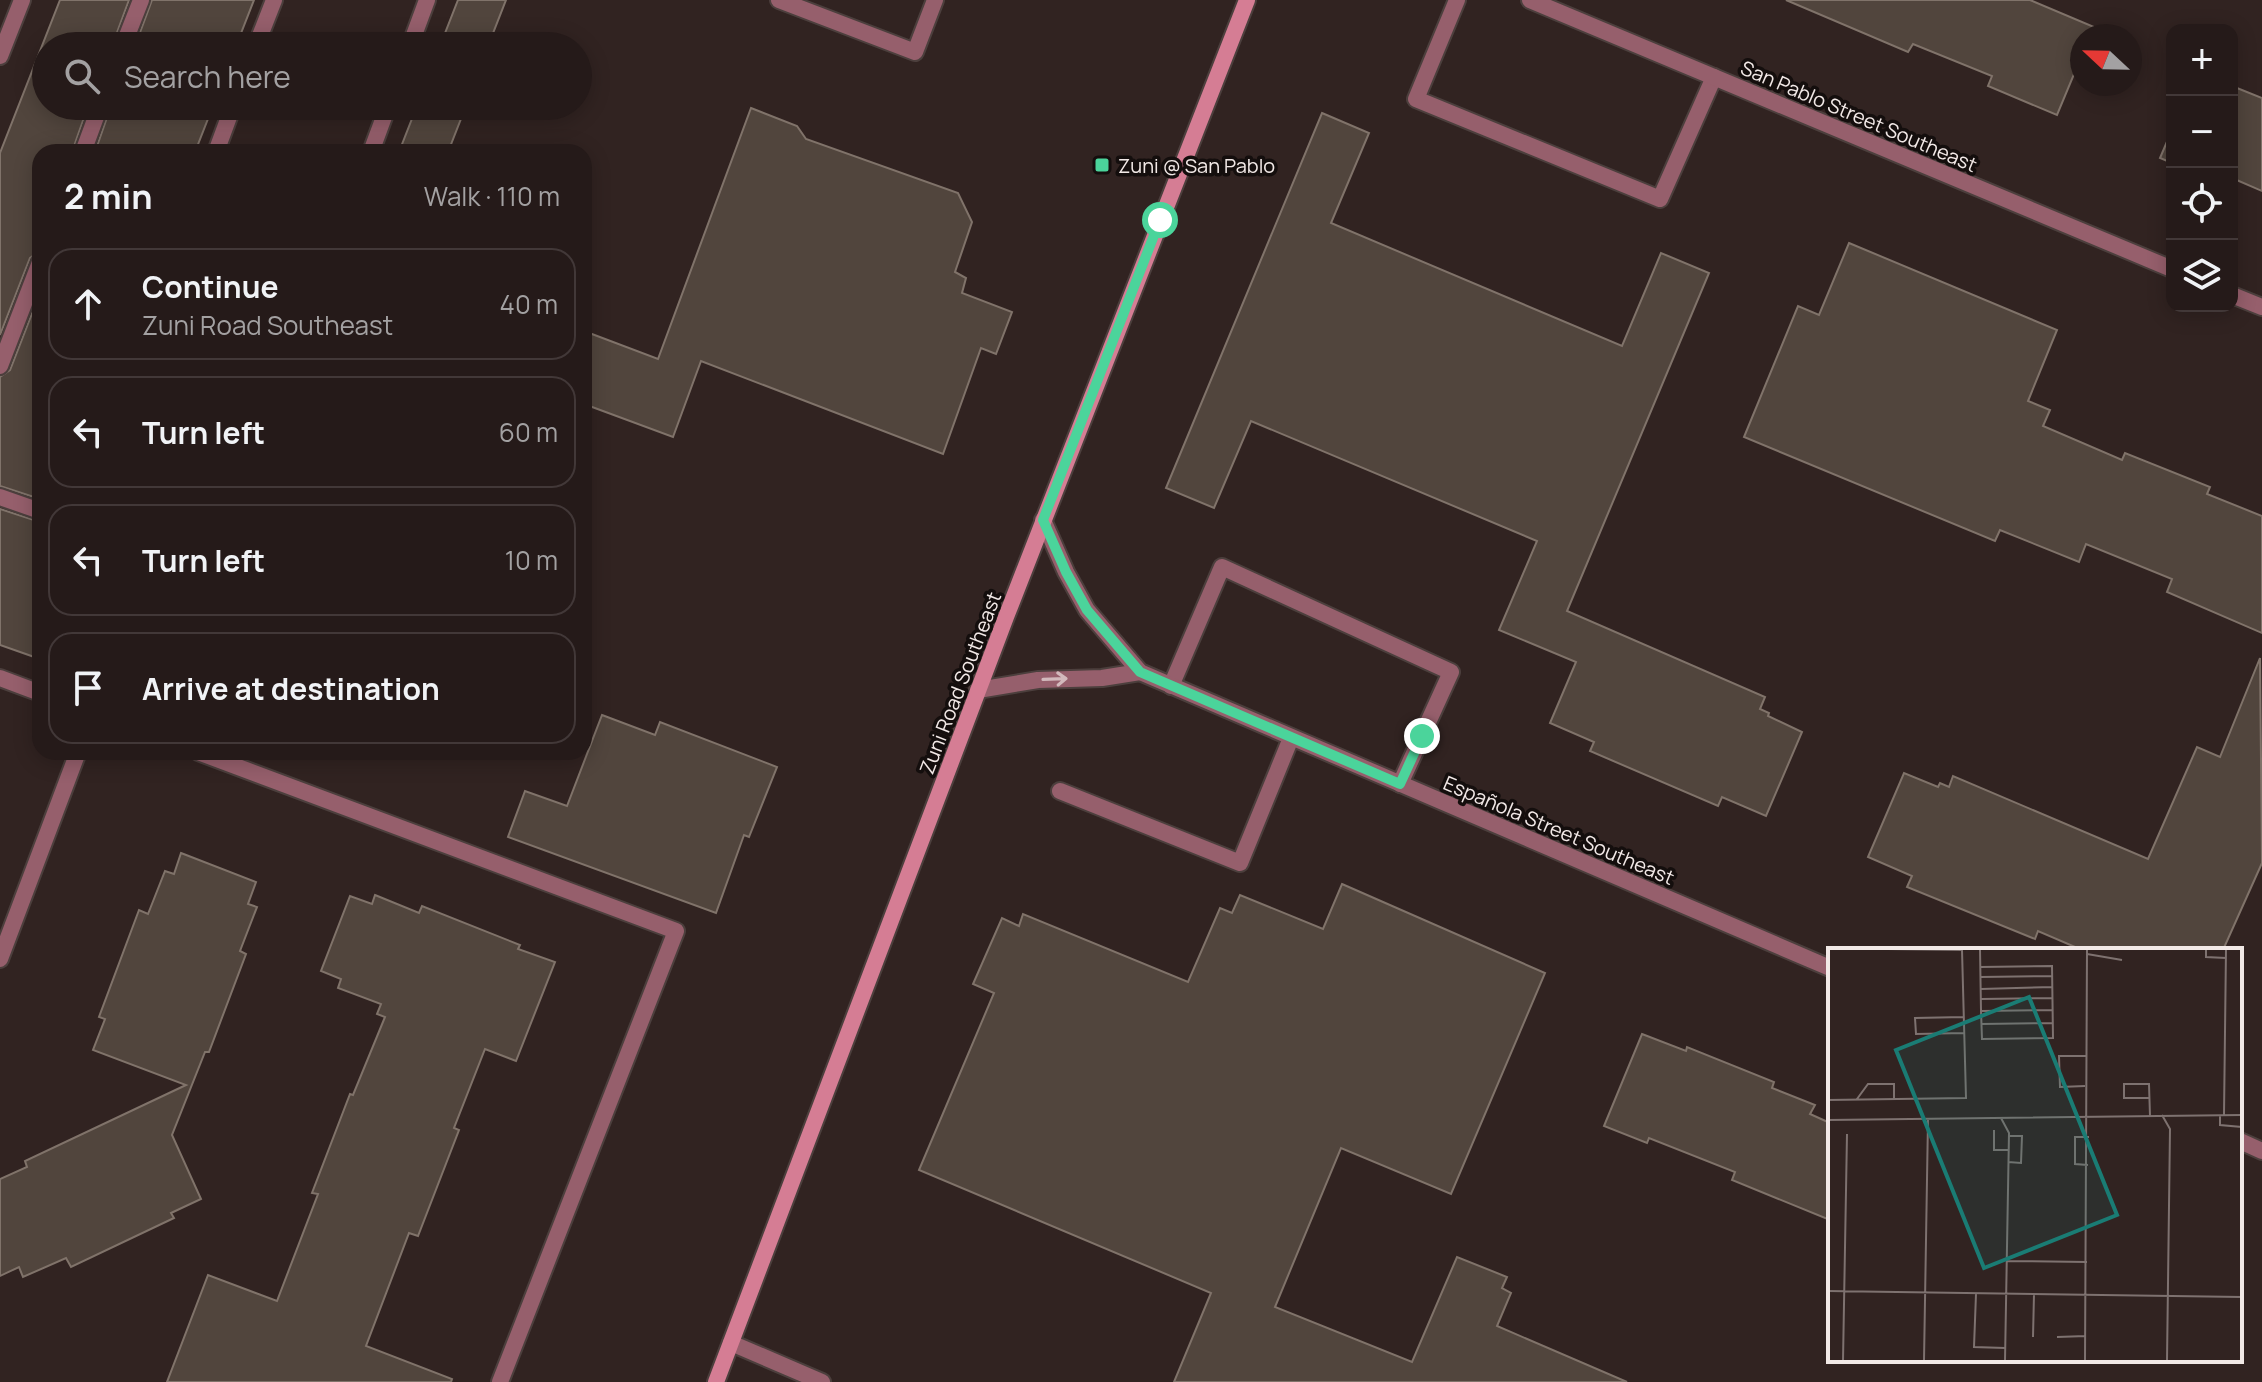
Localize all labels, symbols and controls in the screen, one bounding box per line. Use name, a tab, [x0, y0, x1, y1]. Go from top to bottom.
north arrow	[2070, 24, 2142, 96]
map controls	[2166, 24, 2238, 312]
button: +	[2166, 24, 2238, 96]
search box	[32, 32, 592, 120]
icon: search	[60, 54, 104, 98]
street label: San Pablo Street Southeast	[1737, 54, 1981, 178]
text: Search here	[124, 56, 291, 97]
button: −	[2166, 96, 2238, 168]
place label: Zuni @ San Pablo	[1118, 152, 1275, 179]
marker: Zuni @ San Pablo	[1093, 156, 1111, 174]
button: locate	[2166, 168, 2238, 240]
text: 2 min	[64, 173, 152, 219]
text: Walk · 110 m	[424, 178, 560, 214]
route start	[1142, 202, 1178, 238]
button: layers	[2166, 240, 2238, 312]
text: Continue	[142, 266, 278, 307]
icon: ahead	[66, 282, 110, 326]
text: 40 m	[500, 286, 558, 322]
text: Zuni Road Southeast	[142, 307, 393, 343]
icon: left	[66, 410, 110, 454]
text: Turn left	[142, 412, 265, 453]
text: 60 m	[499, 414, 558, 450]
icon: left	[66, 538, 110, 582]
text: Turn left	[142, 540, 265, 581]
text: 10 m	[505, 542, 558, 578]
street label: Zuni Road Southeast	[913, 588, 1007, 778]
icon: arrive	[66, 666, 110, 710]
text: Arrive at destination	[142, 668, 440, 709]
one-way arrow	[1041, 672, 1068, 687]
route end	[1404, 718, 1440, 754]
street label: Española Street Southeast	[1440, 769, 1678, 891]
inset map	[1828, 948, 2242, 1362]

